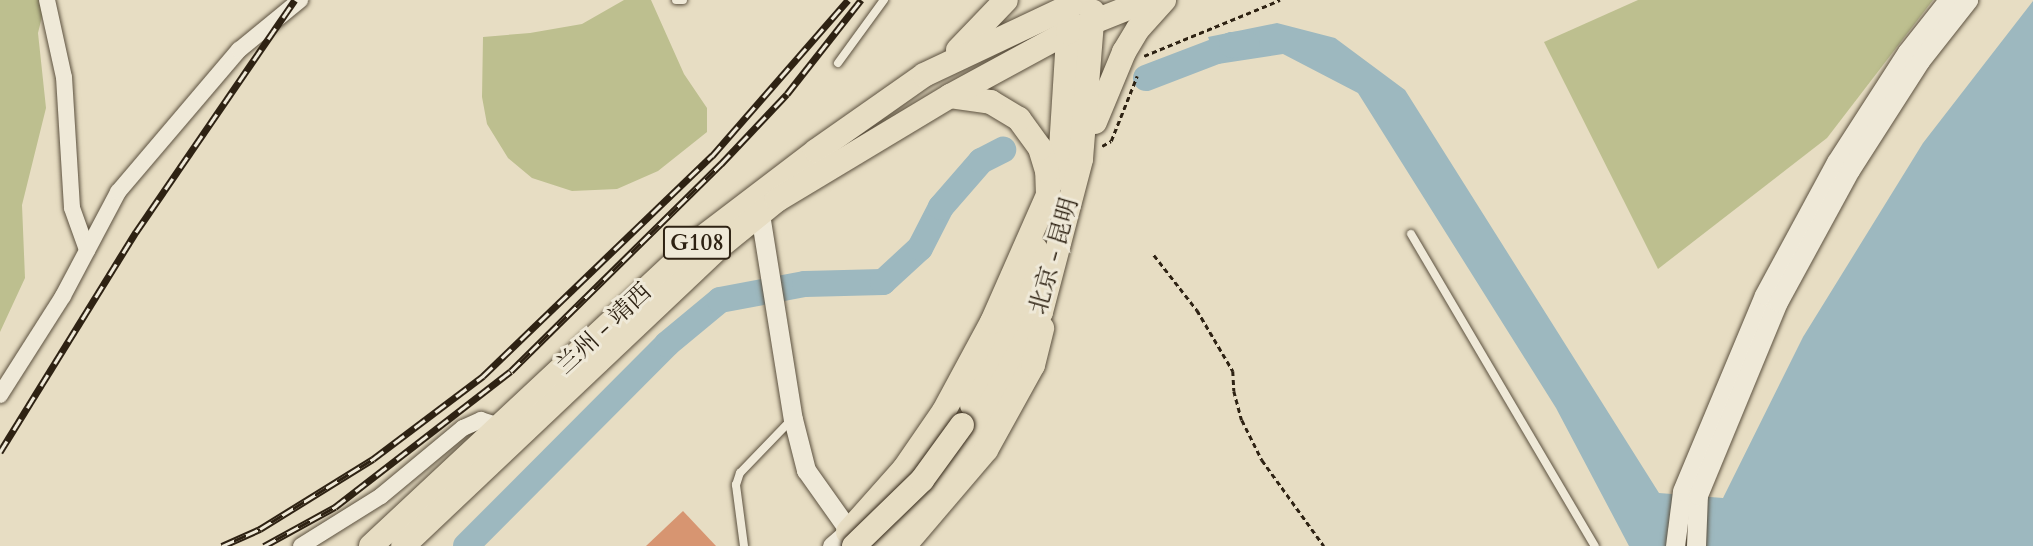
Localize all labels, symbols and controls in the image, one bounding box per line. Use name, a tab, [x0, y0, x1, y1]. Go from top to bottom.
street label: 北京 - 昆明	[1024, 195, 1084, 317]
road number: G108	[662, 224, 732, 262]
street label: 兰州 - 靖西	[550, 278, 658, 380]

